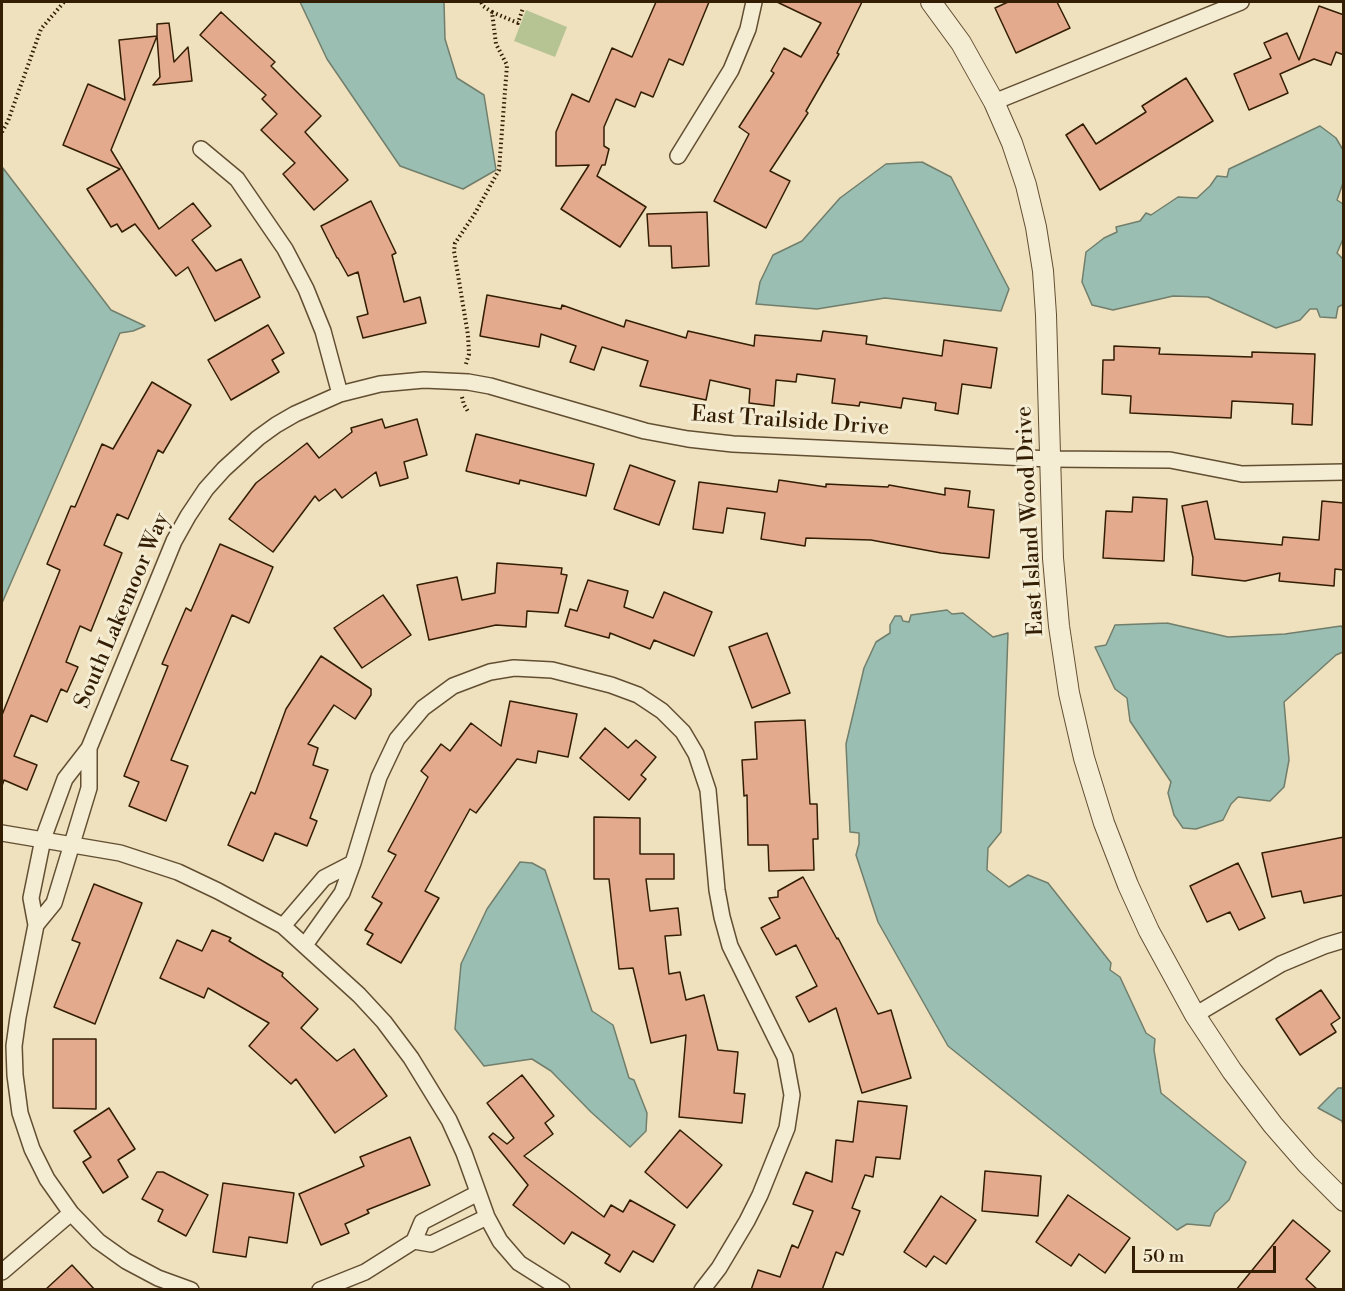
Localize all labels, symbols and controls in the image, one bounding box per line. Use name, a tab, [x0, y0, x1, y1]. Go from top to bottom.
street label: East Trailside Drive	[690, 402, 890, 442]
street label: East Island Wood Drive	[1012, 405, 1050, 637]
street label: South Lakemoor Way	[70, 509, 176, 713]
scale bar	[1135, 1234, 1279, 1272]
text: 50 m	[1143, 1245, 1184, 1268]

